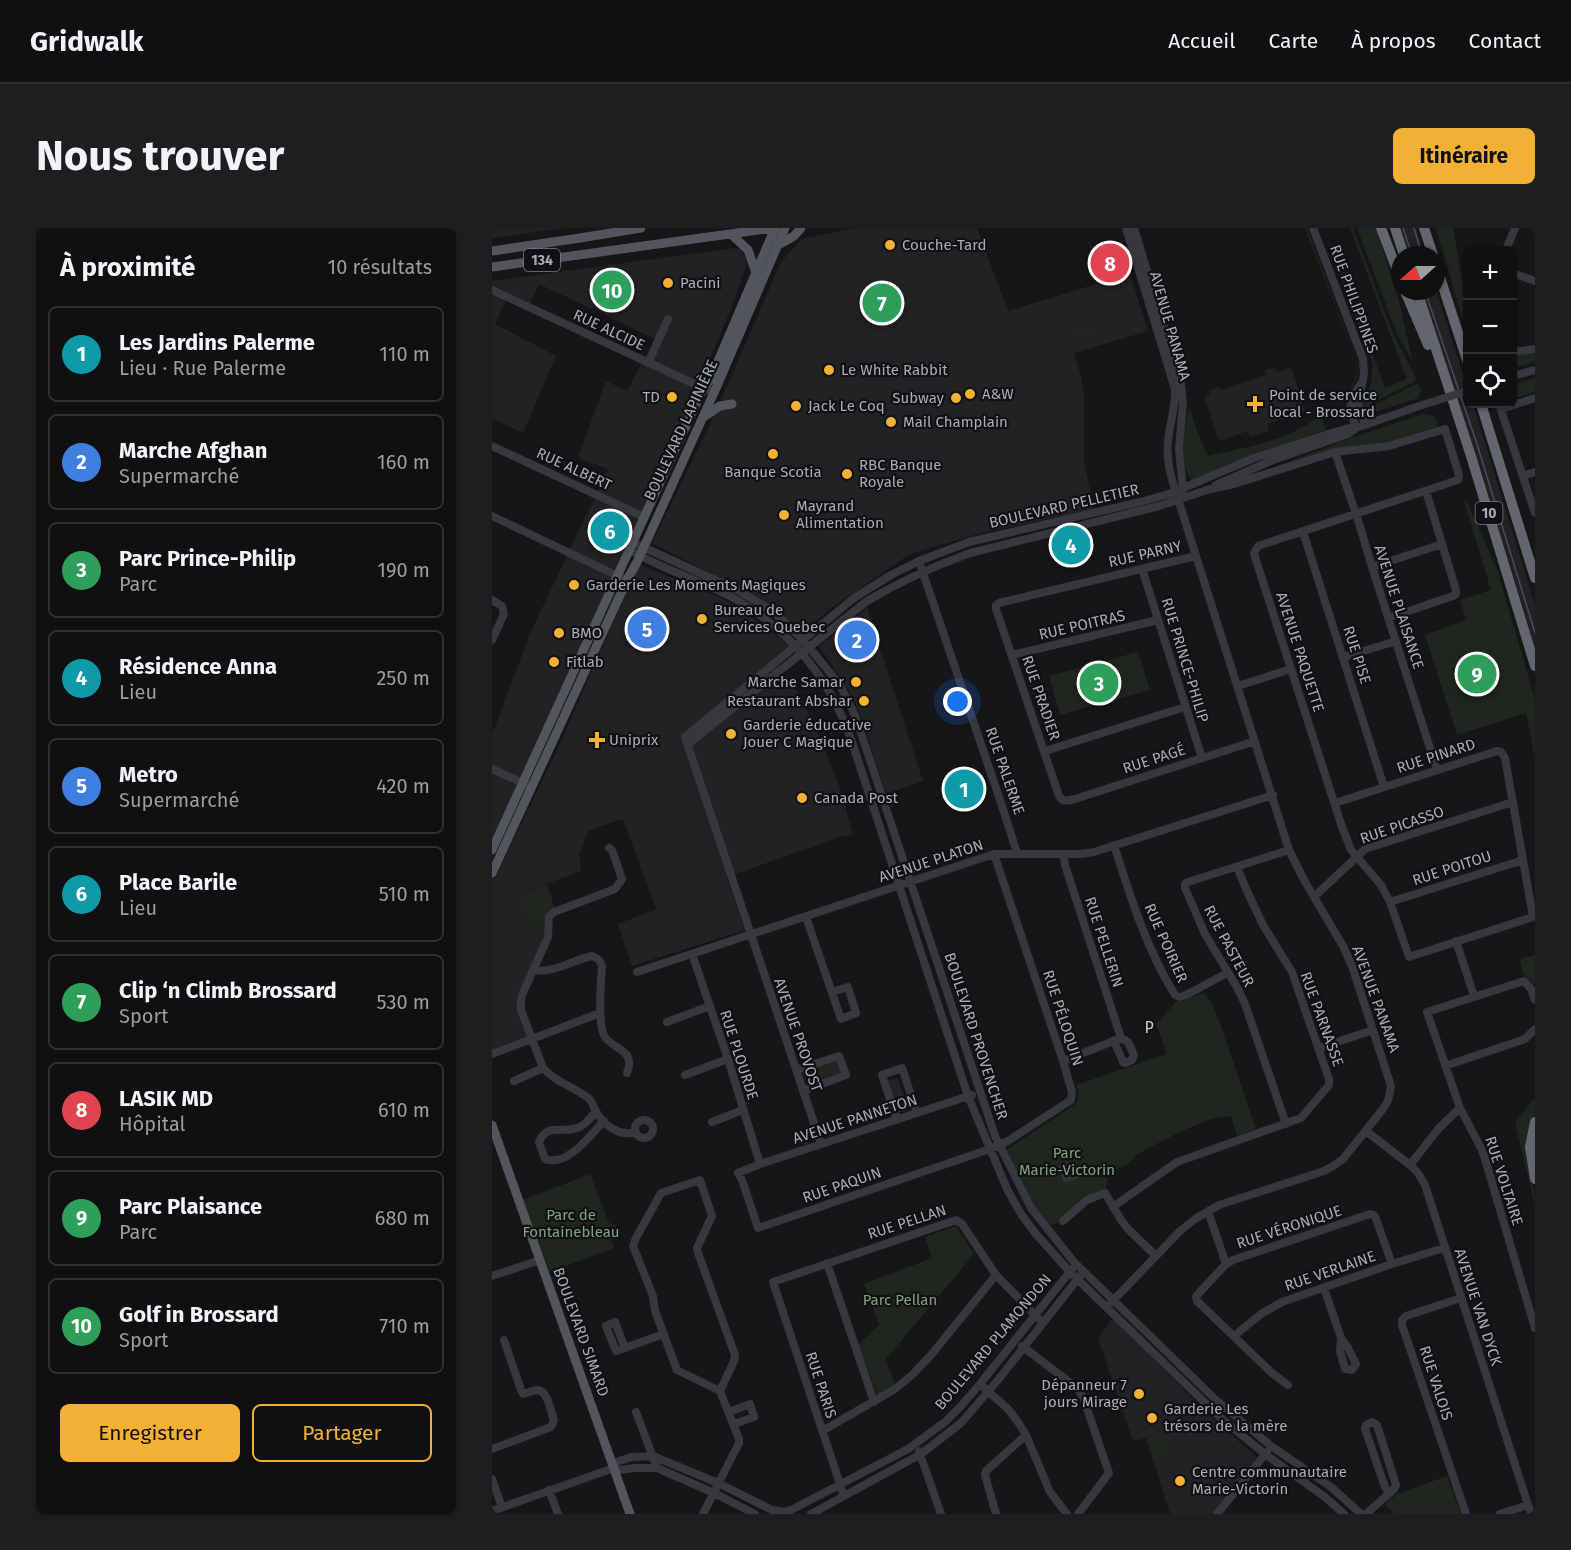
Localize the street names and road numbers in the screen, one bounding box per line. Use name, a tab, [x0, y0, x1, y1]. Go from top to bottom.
street label: RUE PHILIPPINES	[1326, 242, 1382, 356]
road number: 134	[524, 249, 560, 271]
street label: AVENUE PANAMA	[1146, 269, 1194, 383]
street label: RUE ALCIDE	[570, 306, 648, 354]
street label: BOULEVARD LAPINIÈRE	[640, 357, 722, 503]
street label: RUE ALBERT	[534, 444, 615, 494]
street label: BOULEVARD PELLETIER	[987, 480, 1141, 532]
road number: 10	[1476, 502, 1502, 524]
street label: RUE PARNY	[1106, 537, 1184, 571]
street label: AVENUE PLAISANCE	[1370, 543, 1428, 671]
street label: AVENUE PAQUETTE	[1272, 590, 1328, 714]
street label: RUE PRINCE-PHILIP	[1157, 595, 1213, 725]
street label: RUE POITRAS	[1037, 606, 1127, 644]
street label: RUE PISE	[1339, 624, 1375, 686]
street label: RUE PRADIER	[1018, 653, 1064, 743]
street label: RUE PALERME	[982, 725, 1028, 817]
street label: RUE PINARD	[1394, 735, 1478, 777]
street label: RUE PAGÉ	[1120, 740, 1188, 778]
street label: RUE PICASSO	[1358, 802, 1446, 848]
street label: AVENUE PLATON	[876, 836, 986, 886]
street label: RUE POITOU	[1410, 847, 1494, 889]
street label: RUE PELLERIN	[1081, 894, 1127, 990]
street label: RUE POIRIER	[1140, 900, 1192, 986]
street label: RUE PASTEUR	[1200, 902, 1258, 990]
street label: AVENUE PANAMA	[1348, 943, 1404, 1055]
street label: BOULEVARD PROVENCHER	[940, 950, 1012, 1122]
street label: RUE PÉLOQUIN	[1039, 968, 1087, 1068]
street label: RUE PARNASSE	[1297, 969, 1347, 1069]
street label: AVENUE PROVOST	[770, 976, 826, 1094]
street label: RUE PLOURDE	[716, 1008, 762, 1102]
street label: AVENUE PANNETON	[791, 1090, 919, 1148]
street label: RUE VOLTAIRE	[1481, 1134, 1527, 1228]
street label: RUE PAQUIN	[800, 1163, 884, 1207]
street label: RUE PELLAN	[866, 1201, 948, 1243]
street label: RUE VÉRONIQUE	[1234, 1202, 1344, 1252]
street label: AVENUE VAN DYCK	[1451, 1246, 1505, 1368]
street label: RUE VERLAINE	[1282, 1247, 1378, 1295]
street label: BOULEVARD SIMARD	[549, 1265, 613, 1399]
street label: BOULEVARD PLAMONDON	[931, 1270, 1055, 1414]
street label: RUE VALOIS	[1415, 1343, 1457, 1423]
street label: RUE PARIS	[802, 1349, 840, 1421]

